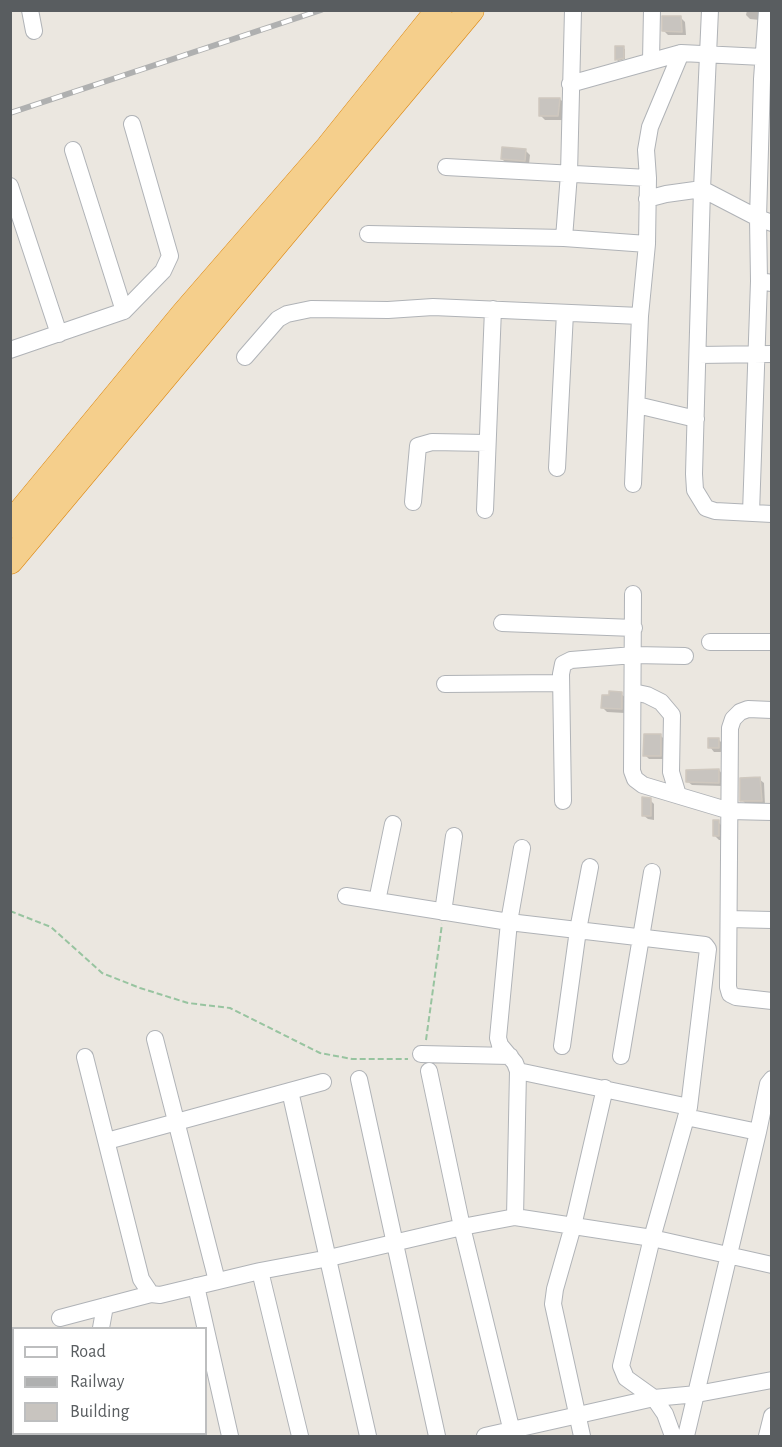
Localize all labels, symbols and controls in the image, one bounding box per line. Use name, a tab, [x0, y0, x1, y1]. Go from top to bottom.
legend	[12, 1327, 207, 1435]
text: Road	[70, 1343, 106, 1361]
text: Railway	[70, 1373, 124, 1391]
text: Building	[70, 1403, 129, 1421]

